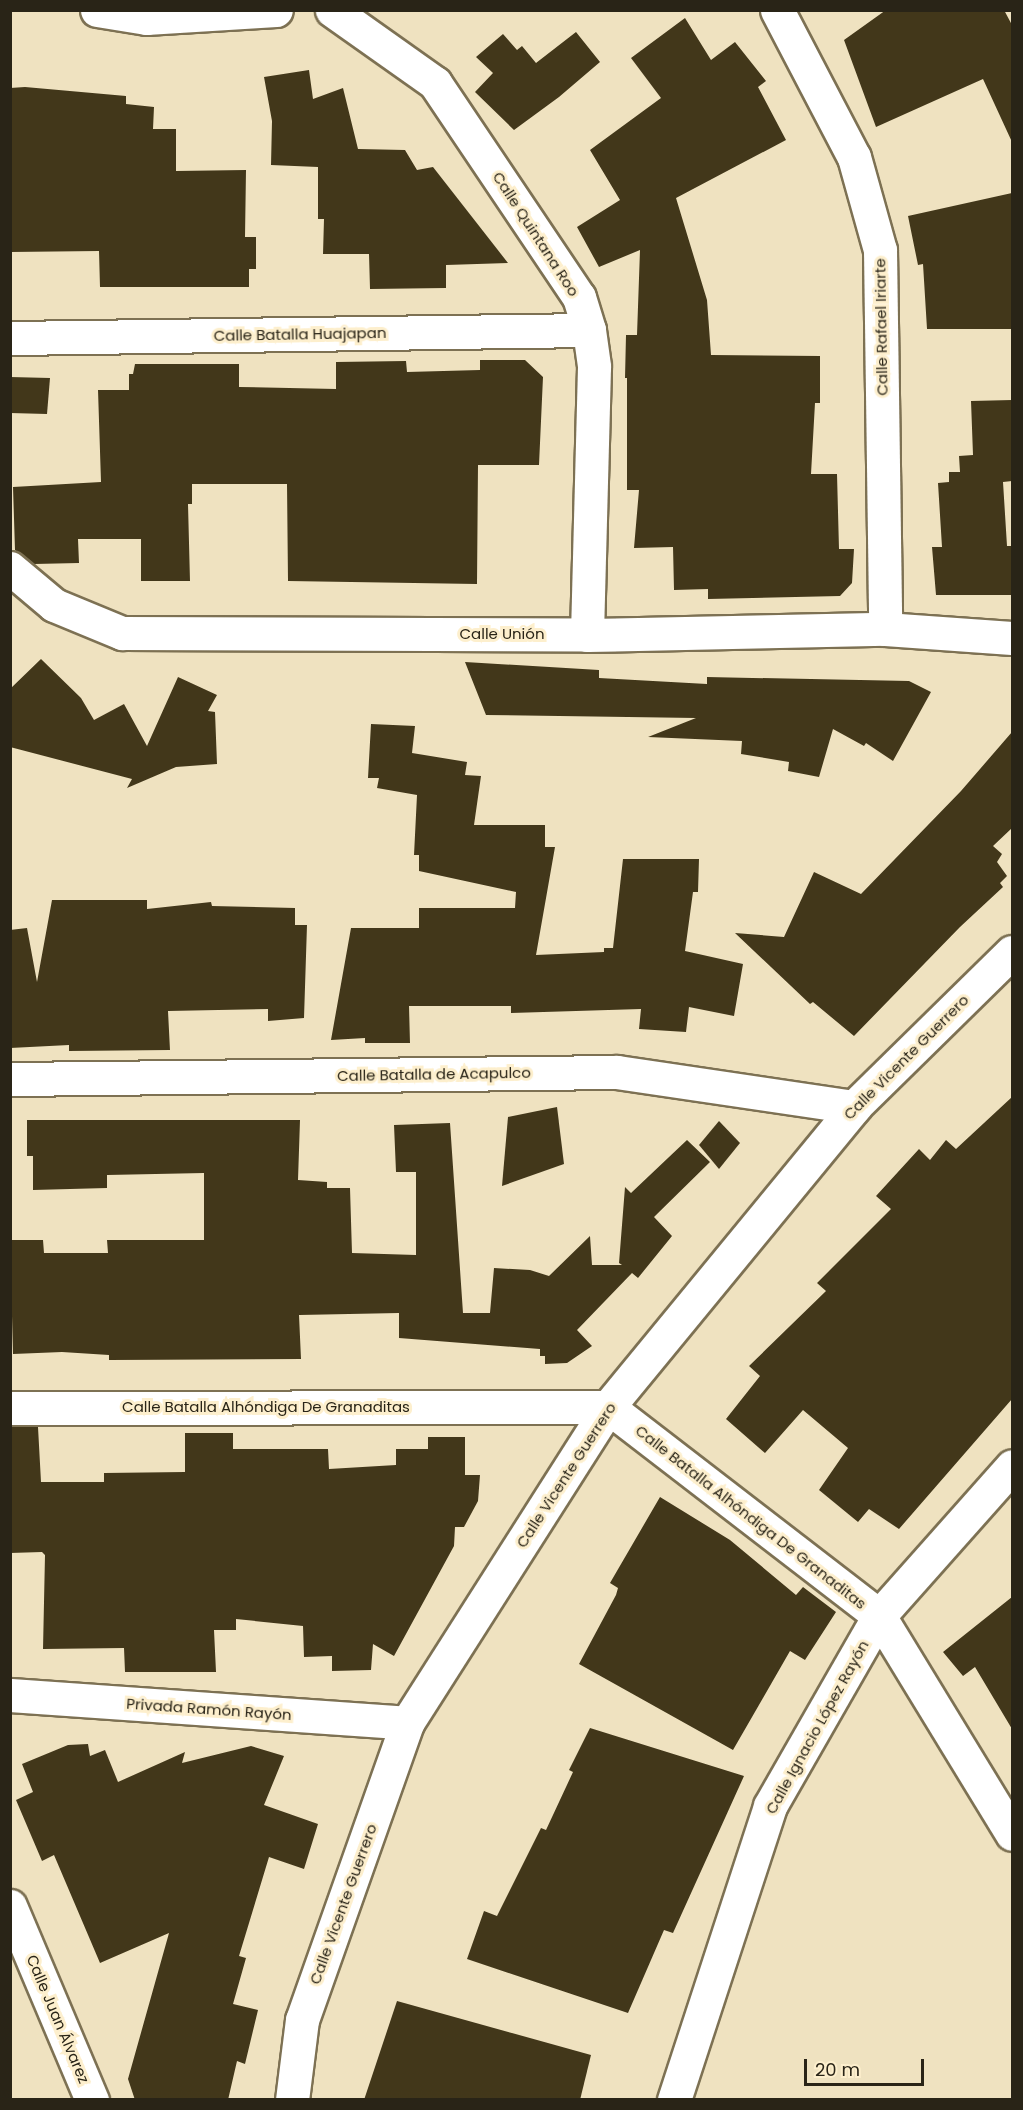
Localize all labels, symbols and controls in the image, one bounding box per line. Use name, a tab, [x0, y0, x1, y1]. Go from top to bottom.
street label: Calle Quintana Roo	[489, 168, 583, 300]
street label: Calle Rafael Iriarte	[871, 258, 891, 396]
street label: Calle Batalla Huajapan	[213, 323, 387, 345]
street label: Calle Unión	[459, 625, 545, 643]
street label: Calle Vicente Guerrero	[840, 991, 972, 1123]
street label: Calle Batalla de Acapulco	[337, 1063, 531, 1085]
street label: Calle Batalla Alhóndiga De Granaditas	[122, 1398, 410, 1416]
street label: Calle Vicente Guerrero	[512, 1399, 620, 1551]
street label: Calle Batalla Alhóndiga De Granaditas	[632, 1421, 870, 1613]
street label: Calle Ignacio López Rayón	[762, 1637, 872, 1817]
street label: Privada Ramón Rayón	[126, 1694, 292, 1724]
street label: Calle Vicente Guerrero	[306, 1821, 380, 1987]
street label: Calle Juan Álvarez	[23, 1952, 93, 2086]
scale bar	[807, 2047, 927, 2085]
text: 20 m	[815, 2057, 860, 2082]

